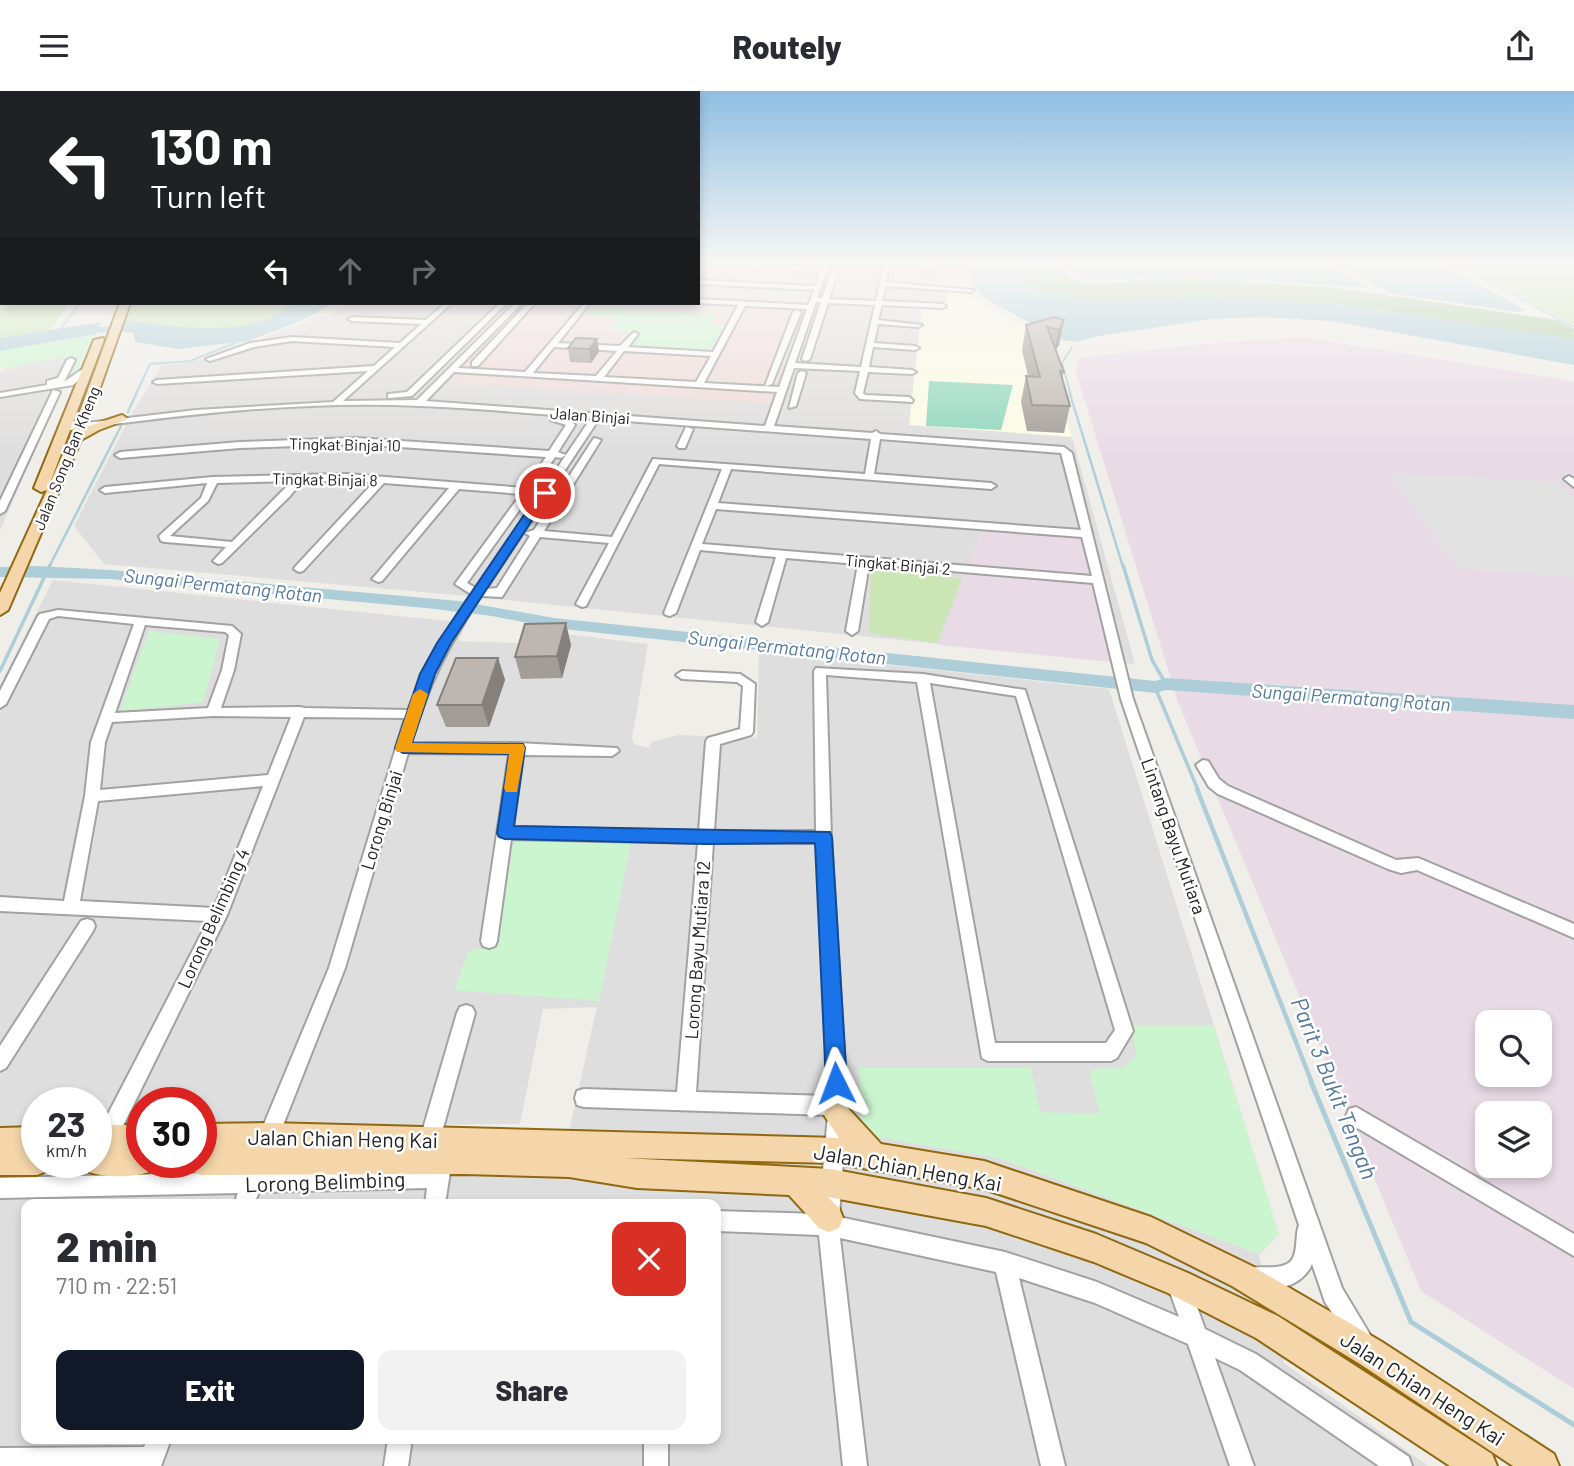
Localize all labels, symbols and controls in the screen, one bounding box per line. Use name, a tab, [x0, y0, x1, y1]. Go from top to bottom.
icon: menu	[35, 27, 73, 65]
text: Routely	[732, 27, 842, 65]
icon: share	[1501, 27, 1539, 65]
text: 130 m	[150, 116, 272, 175]
icon: left	[35, 119, 126, 210]
text: Turn left	[150, 176, 267, 214]
icon: left	[258, 252, 296, 290]
icon: ahead	[331, 252, 369, 290]
icon: right	[404, 252, 442, 290]
street label: Jalan Song Ban Kheng	[28, 383, 104, 533]
street label: Jalan Binjai	[549, 403, 631, 427]
street label: Tingkat Binjai 10	[289, 434, 401, 454]
pin	[515, 463, 575, 523]
street label: Tingkat Binjai 8	[272, 469, 378, 489]
icon: arrive	[526, 474, 564, 512]
street label: Tingkat Binjai 2	[844, 550, 952, 578]
water label: Sungai Permatang Rotan	[123, 563, 323, 607]
water label: Sungai Permatang Rotan	[687, 625, 887, 669]
water label: Sungai Permatang Rotan	[1251, 679, 1451, 715]
street label: Lintang Bayu Mutiara	[1137, 755, 1211, 917]
street label: Lorong Binjai	[355, 768, 407, 872]
street label: Lorong Belimbing 4	[172, 845, 254, 991]
street label: Lorong Bayu Mutiara 12	[680, 860, 714, 1040]
water label: Parit 3 Bukit Tengah	[1286, 993, 1384, 1183]
map controls	[1475, 1010, 1552, 1178]
button: search	[1475, 1010, 1552, 1087]
position arrow	[799, 1046, 873, 1120]
speed limit sign: 30	[126, 1087, 217, 1178]
button: layers	[1475, 1101, 1552, 1178]
text: 23	[47, 1102, 86, 1144]
street label: Jalan Chian Heng Kai	[248, 1124, 438, 1152]
street label: Jalan Chian Heng Kai	[812, 1138, 1004, 1196]
text: km/h	[46, 1139, 87, 1161]
street label: Lorong Belimbing	[244, 1166, 406, 1196]
text: 2 min	[56, 1220, 157, 1270]
button: close	[612, 1222, 686, 1296]
text: 710 m · 22:51	[56, 1271, 177, 1299]
street label: Jalan Chian Heng Kai	[1336, 1326, 1510, 1450]
button: Exit	[56, 1350, 364, 1430]
button: Share	[378, 1350, 686, 1430]

